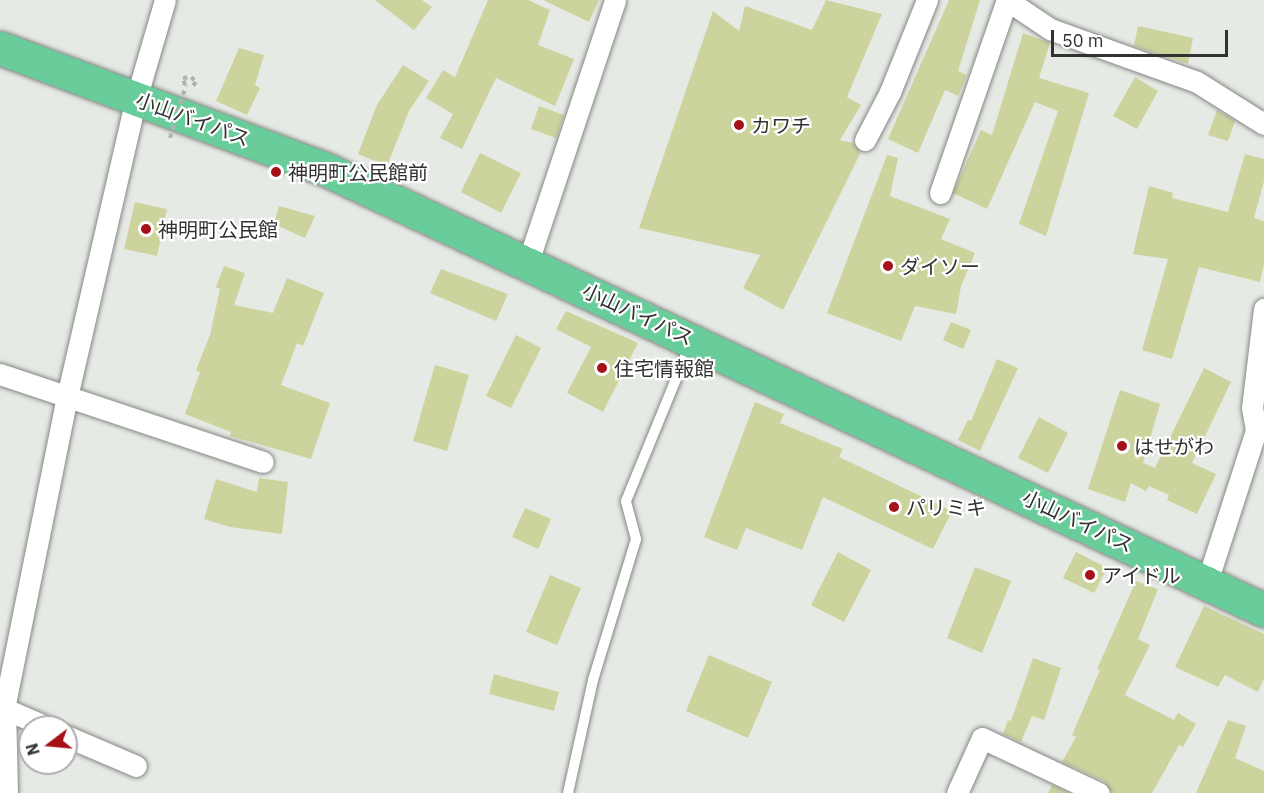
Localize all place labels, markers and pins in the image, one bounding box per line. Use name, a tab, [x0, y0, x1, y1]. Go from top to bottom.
place label: カワチ	[751, 113, 811, 137]
marker: カワチ	[732, 118, 746, 132]
place label: 神明町公民館前	[288, 160, 428, 184]
marker: 神明町公民館前	[269, 165, 283, 179]
place label: 神明町公民館	[158, 217, 278, 241]
marker: 神明町公民館	[139, 222, 153, 236]
place label: ダイソー	[900, 254, 980, 278]
marker: ダイソー	[881, 259, 895, 273]
place label: 住宅情報館	[614, 356, 714, 380]
marker: 住宅情報館	[595, 361, 609, 375]
place label: はせがわ	[1134, 434, 1214, 458]
marker: はせがわ	[1115, 439, 1129, 453]
place label: パリミキ	[906, 495, 986, 519]
marker: パリミキ	[887, 500, 901, 514]
place label: アイドル	[1102, 563, 1182, 587]
marker: アイドル	[1083, 568, 1097, 582]

